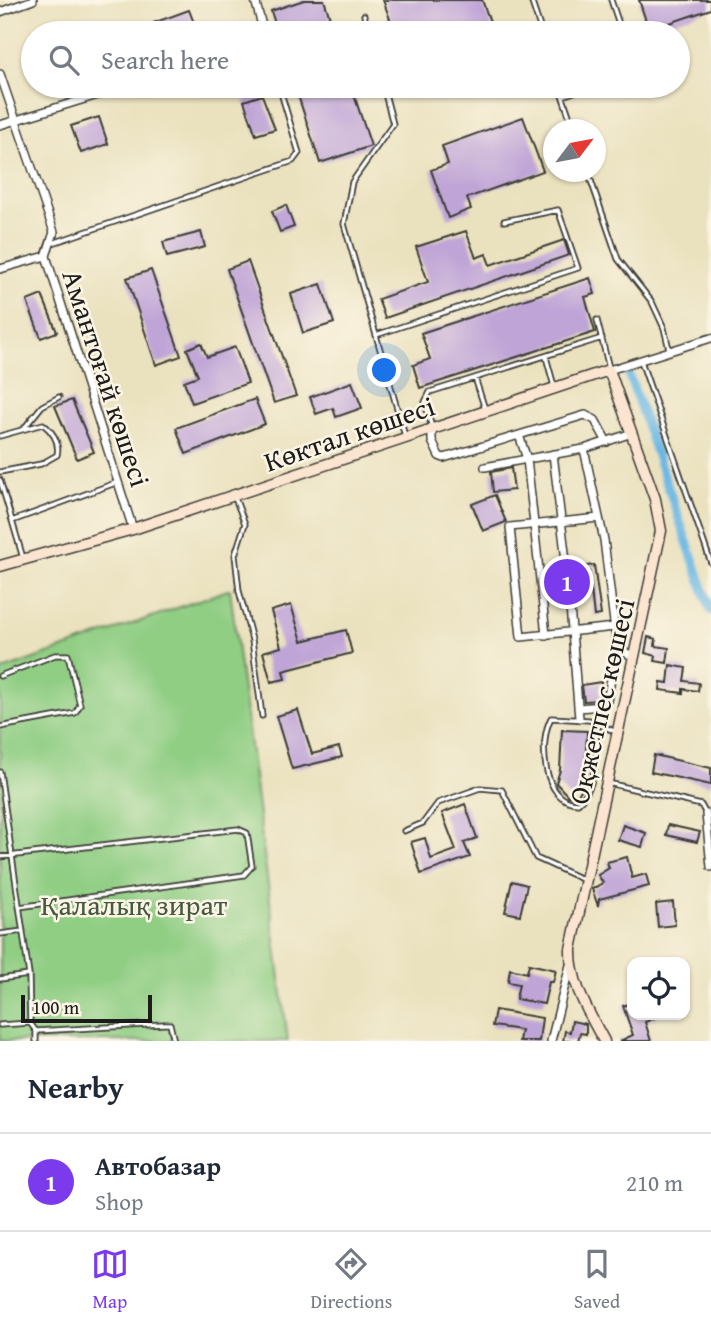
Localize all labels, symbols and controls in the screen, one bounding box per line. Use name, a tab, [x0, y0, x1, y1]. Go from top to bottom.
search box	[21, 21, 690, 98]
text: Search here	[101, 40, 229, 79]
icon: search	[45, 41, 83, 79]
north arrow	[543, 119, 606, 182]
street label: Амантоғай көшесі	[53, 264, 161, 492]
your location	[367, 353, 401, 387]
street label: Көктал көшесі	[258, 385, 440, 481]
pin: 1	[544, 556, 590, 608]
street label: Оқжетпес көшесі	[557, 594, 645, 808]
park label: Қалалық зират	[41, 884, 228, 925]
map controls	[627, 957, 690, 1020]
button: locate	[627, 957, 690, 1020]
scale bar	[21, 992, 152, 1024]
text: 100 m	[32, 993, 79, 1021]
text: Nearby	[28, 1065, 124, 1109]
text: Автобазар	[95, 1146, 221, 1185]
text: 1	[45, 1166, 57, 1199]
text: 210 m	[626, 1166, 683, 1199]
text: Shop	[95, 1185, 143, 1218]
tab: Map	[91, 1245, 129, 1315]
tab: Directions	[311, 1245, 392, 1315]
tab: Saved	[574, 1245, 620, 1315]

